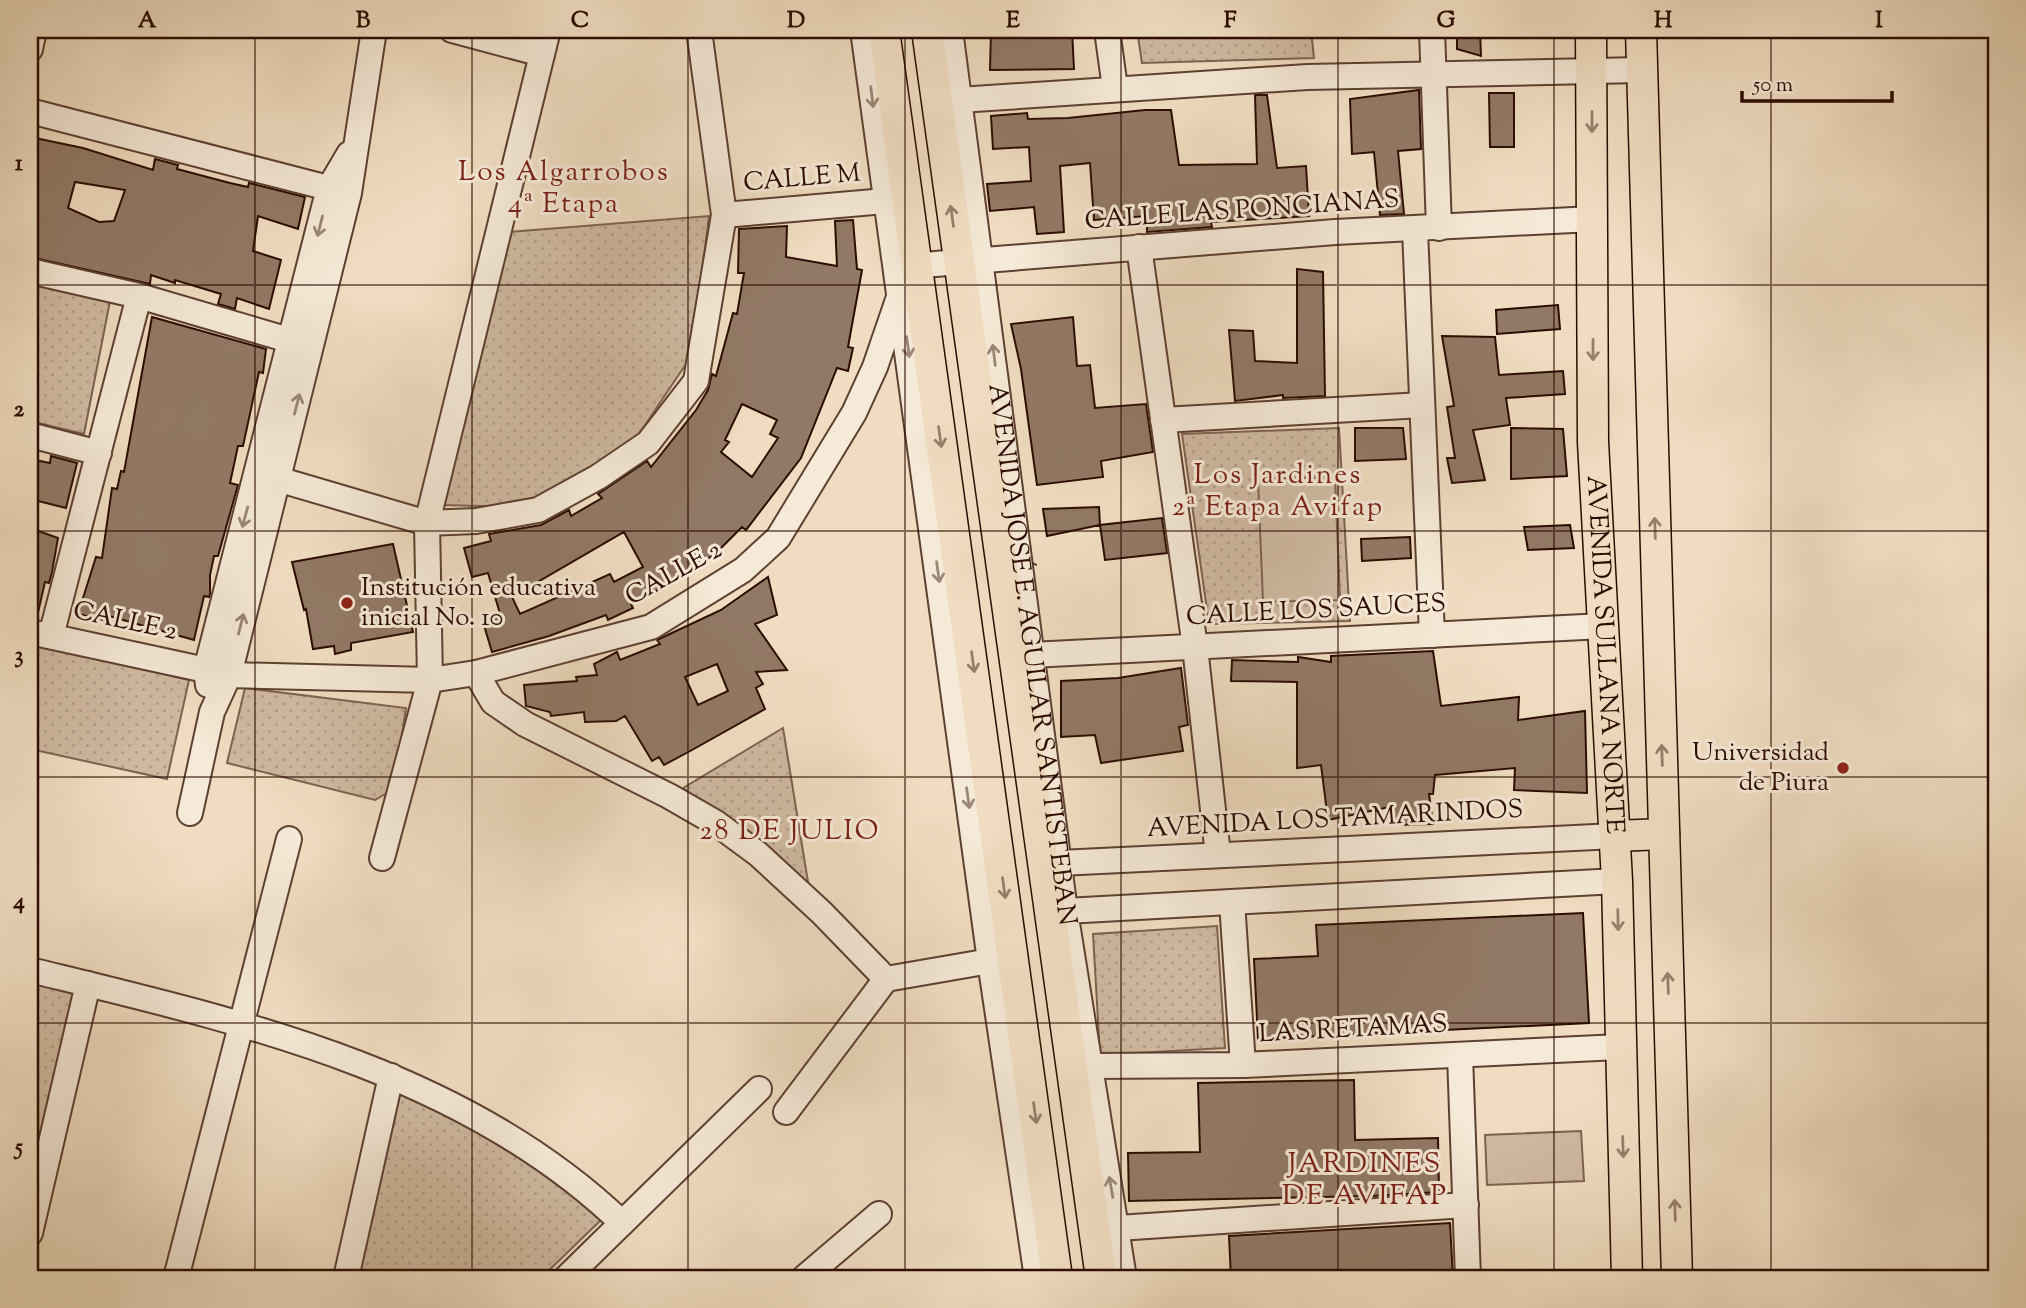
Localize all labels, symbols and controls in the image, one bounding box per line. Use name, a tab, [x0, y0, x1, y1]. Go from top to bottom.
text: A	[138, 5, 157, 38]
text: B	[356, 5, 371, 38]
text: C	[571, 5, 589, 38]
text: D	[787, 5, 805, 38]
text: E	[1006, 5, 1020, 38]
text: F	[1224, 5, 1237, 38]
text: G	[1437, 5, 1456, 38]
text: H	[1654, 5, 1673, 38]
text: I	[1875, 5, 1883, 38]
scale bar	[1742, 60, 1893, 104]
text: 50 m	[1752, 71, 1793, 101]
one-way arrow	[865, 86, 878, 108]
one-way arrow	[1585, 111, 1599, 134]
text: 1	[15, 148, 23, 181]
district label: Los Algarrobos 4ª Etapa	[458, 153, 670, 225]
street label: CALLE M	[742, 155, 862, 203]
street label: CALLE LAS PONCIANAS	[1083, 182, 1401, 240]
one-way arrow	[946, 205, 959, 228]
one-way arrow	[313, 214, 326, 236]
one-way arrow	[901, 335, 914, 358]
one-way arrow	[1586, 338, 1600, 361]
one-way arrow	[987, 344, 1000, 367]
street label: AVENIDA JOSÉ E. AGUILAR SANTISTEBAN	[978, 382, 1086, 928]
one-way arrow	[291, 393, 304, 415]
text: 2	[14, 394, 25, 427]
one-way arrow	[934, 425, 947, 448]
district label: Los Jardines 2ª Etapa Avifap	[1172, 456, 1384, 528]
street label: AVENIDA SULLANA NORTE	[1576, 474, 1633, 835]
one-way arrow	[238, 505, 251, 528]
one-way arrow	[1648, 517, 1661, 540]
street label: CALLE 2	[619, 532, 729, 616]
one-way arrow	[932, 560, 945, 583]
place label: Institución educativa inicial No. 10	[361, 570, 596, 637]
street label: CALLE LOS SAUCES	[1185, 586, 1447, 636]
street label: CALLE 2	[69, 593, 181, 651]
marker: Institución educativa inicial No. 10	[339, 595, 355, 611]
one-way arrow	[235, 613, 248, 636]
text: 3	[14, 640, 24, 673]
one-way arrow	[966, 650, 979, 673]
place label: Universidad de Piura	[1692, 735, 1829, 802]
one-way arrow	[1655, 744, 1668, 767]
marker: Universidad de Piura	[1835, 760, 1851, 776]
one-way arrow	[962, 786, 975, 809]
street label: AVENIDA LOS TAMARINDOS	[1146, 792, 1524, 848]
district label: 28 DE JULIO	[699, 812, 881, 852]
one-way arrow	[998, 876, 1011, 899]
text: 4	[12, 886, 25, 919]
one-way arrow	[1611, 908, 1625, 931]
one-way arrow	[1662, 971, 1675, 994]
street label: LAS RETAMAS	[1258, 1007, 1448, 1053]
one-way arrow	[1028, 1101, 1041, 1124]
text: 5	[13, 1132, 23, 1165]
one-way arrow	[1616, 1136, 1629, 1159]
district label: JARDINES DE AVIFAP	[1282, 1145, 1448, 1217]
one-way arrow	[1103, 1176, 1117, 1198]
one-way arrow	[1669, 1199, 1682, 1222]

